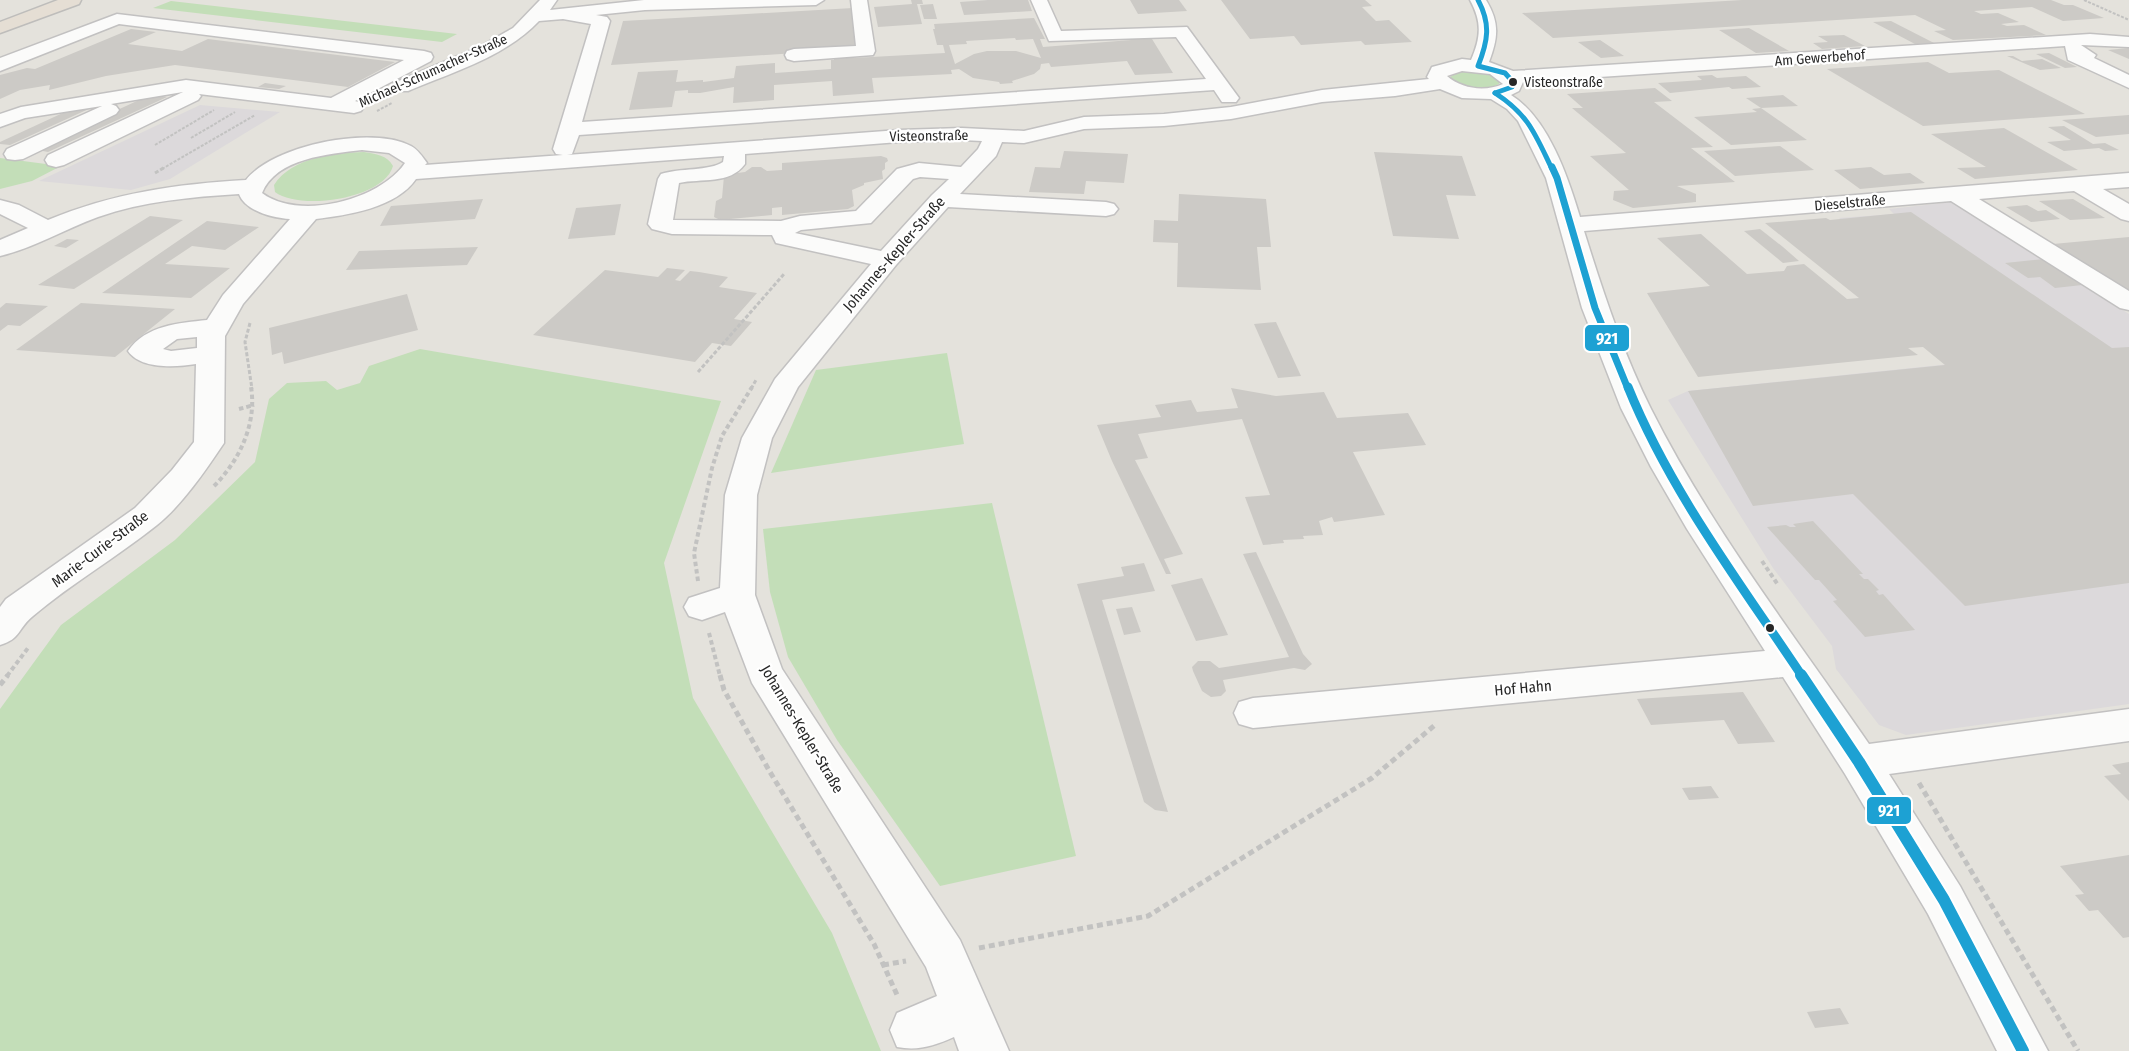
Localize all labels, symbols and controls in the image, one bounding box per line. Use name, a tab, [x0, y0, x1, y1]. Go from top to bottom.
street label: Michael-Schumacher-Straße	[356, 31, 510, 111]
street label: Am Gewerbehof	[1774, 46, 1868, 70]
place label: Visteonstraße	[1524, 74, 1603, 91]
marker: Visteonstraße	[1507, 76, 1519, 88]
street label: Visteonstraße	[889, 127, 969, 145]
street label: Dieselstraße	[1814, 191, 1886, 215]
street label: Johannes-Kepler-Straße	[839, 193, 949, 315]
line badge: 921	[1584, 324, 1630, 352]
text: 921	[1596, 329, 1618, 348]
street label: Marie-Curie-Straße	[48, 507, 152, 591]
unlabelled marker	[1764, 622, 1776, 634]
street label: Johannes-Kepler-Straße	[757, 662, 847, 796]
street label: Hof Hahn	[1494, 677, 1552, 699]
line badge: 921	[1866, 796, 1912, 825]
text: 921	[1878, 801, 1900, 820]

